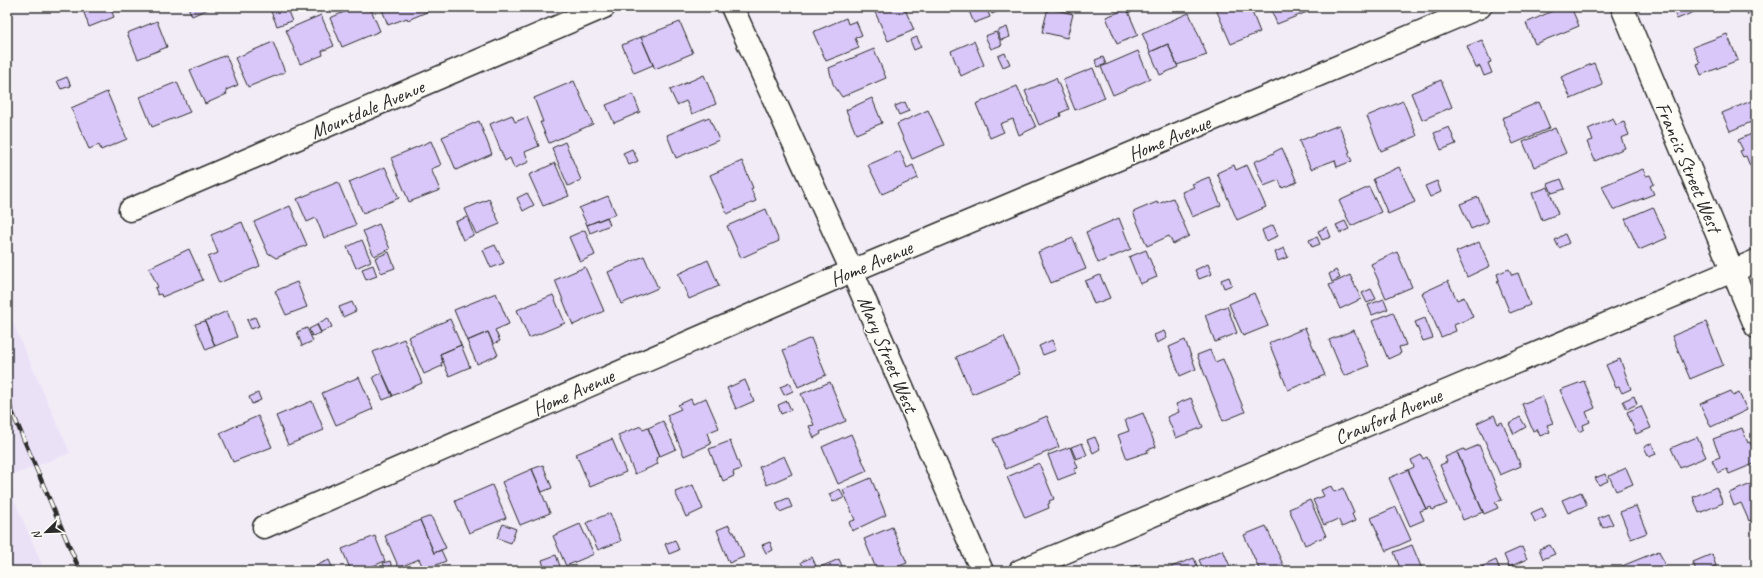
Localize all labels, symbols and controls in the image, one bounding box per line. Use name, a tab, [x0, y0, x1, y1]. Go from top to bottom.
street label: Mountdale Avenue	[306, 74, 429, 145]
street label: Francis Street West	[1650, 98, 1729, 239]
street label: Home Avenue	[1124, 109, 1215, 167]
street label: Home Avenue	[826, 234, 917, 292]
street label: Mary Street West	[852, 292, 924, 418]
street label: Home Avenue	[528, 363, 619, 422]
street label: Crawford Avenue	[1331, 382, 1447, 450]
north arrow	[26, 512, 66, 552]
text: N	[28, 528, 45, 542]

